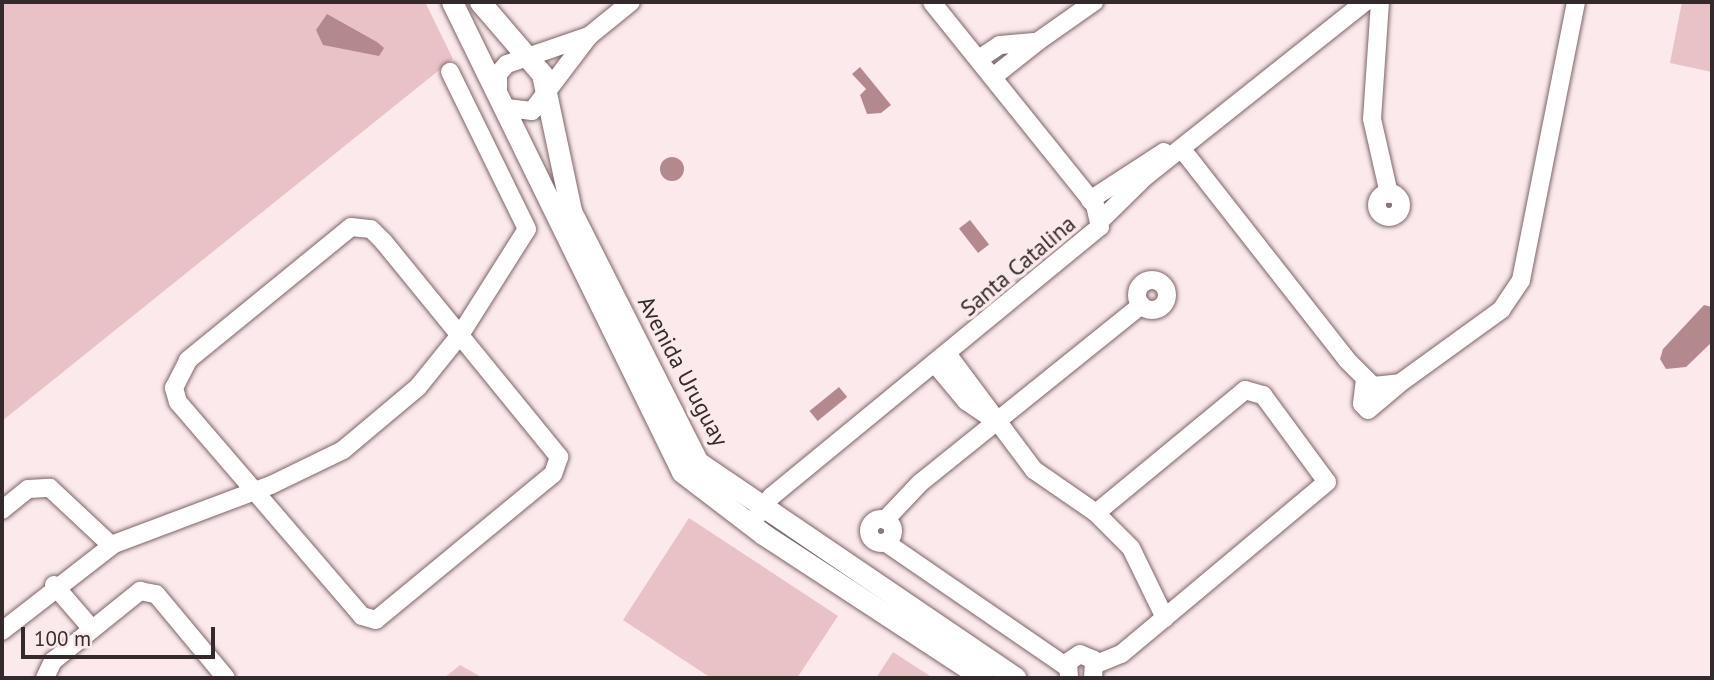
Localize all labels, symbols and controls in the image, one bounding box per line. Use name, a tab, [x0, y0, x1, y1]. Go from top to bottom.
street label: Santa Catalina	[955, 210, 1081, 322]
street label: Avenida Uruguay	[632, 291, 734, 451]
scale bar	[24, 614, 219, 658]
text: 100 m	[34, 625, 91, 652]

